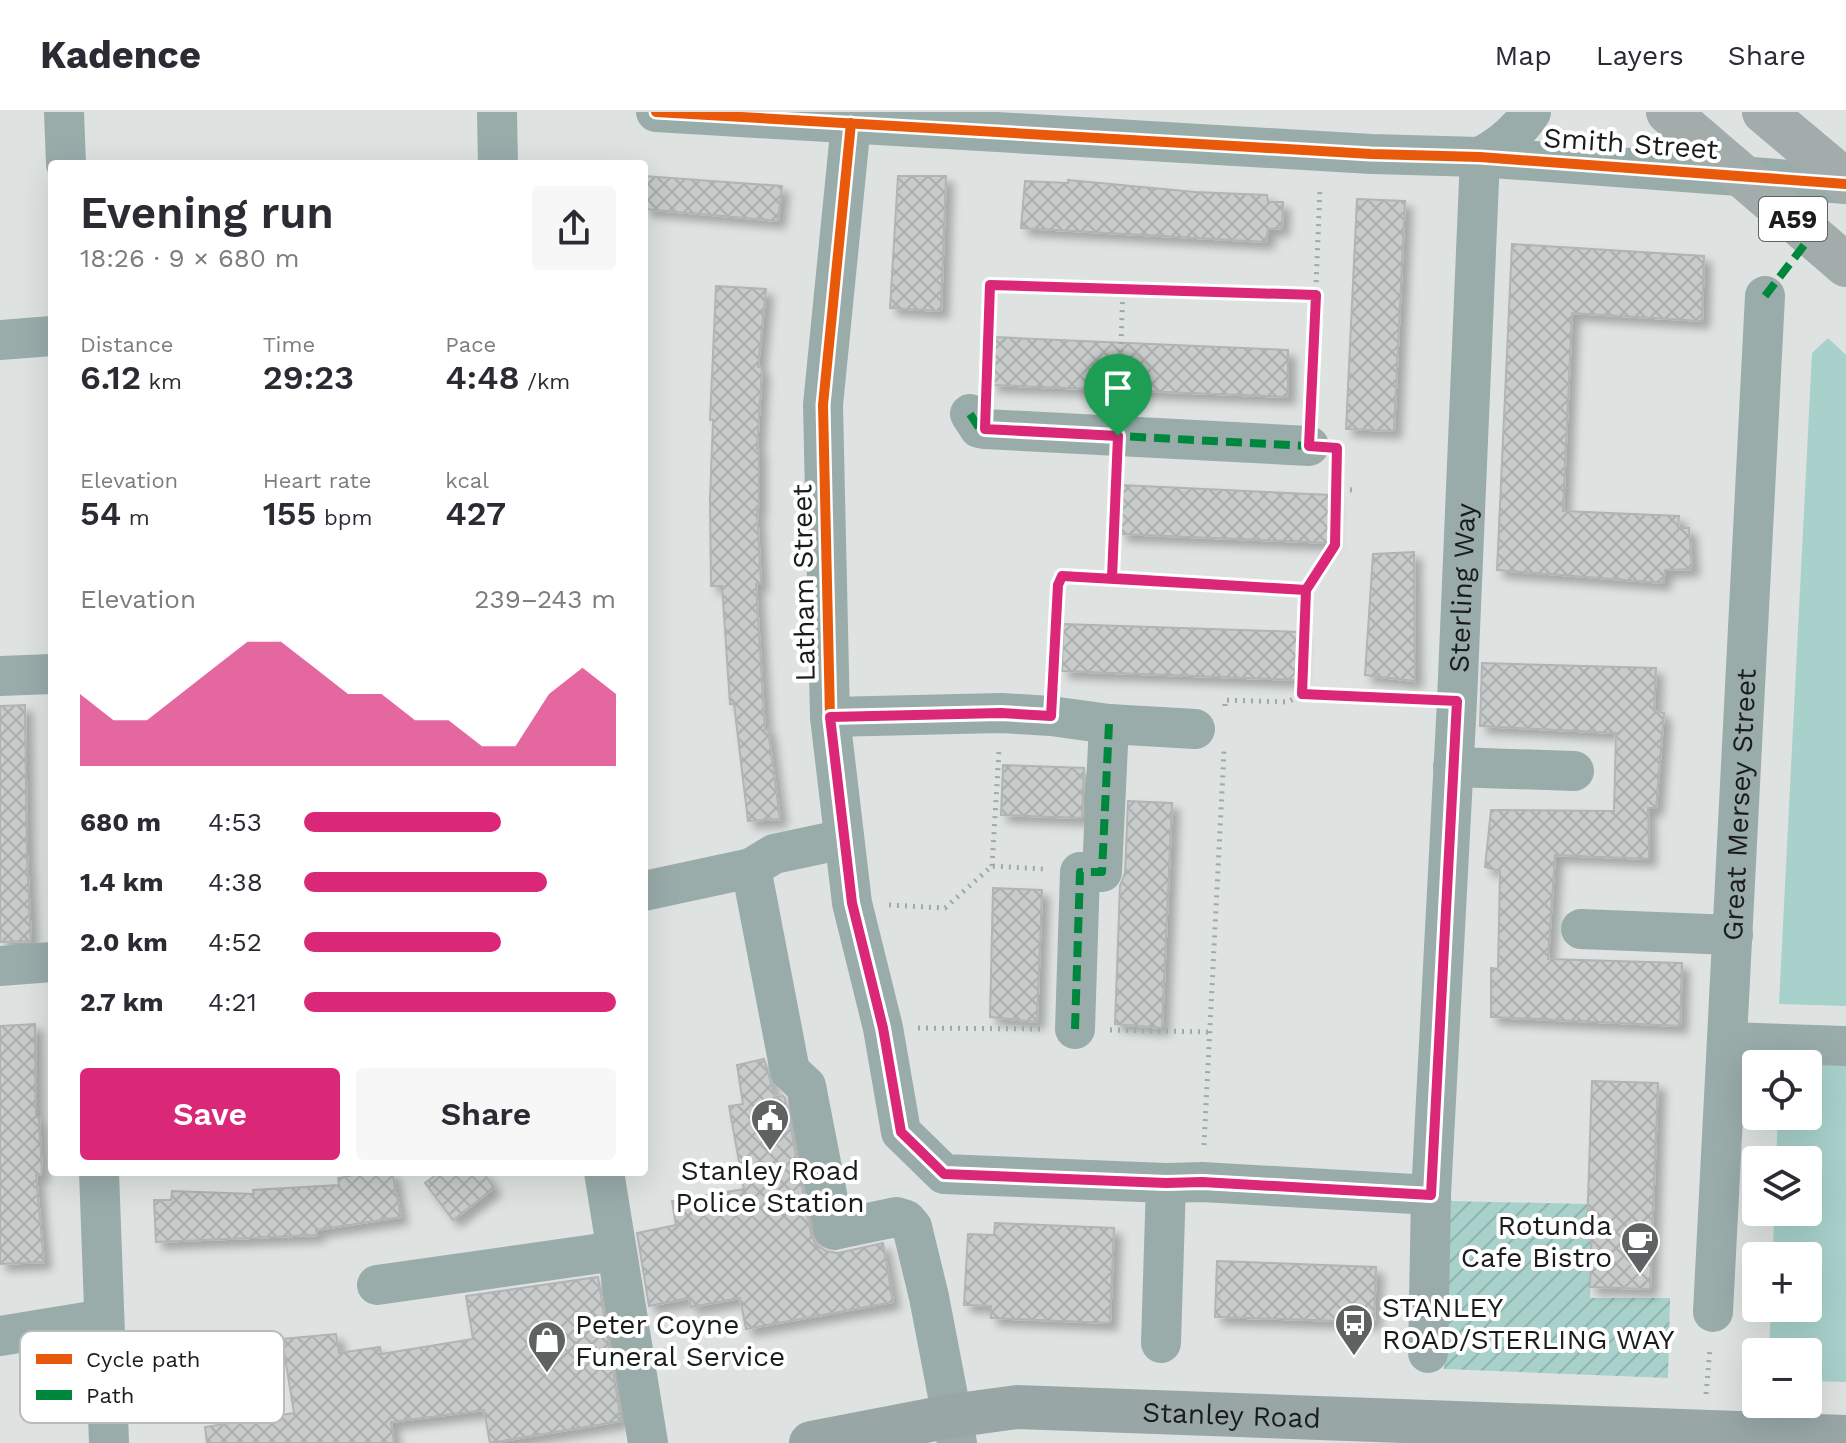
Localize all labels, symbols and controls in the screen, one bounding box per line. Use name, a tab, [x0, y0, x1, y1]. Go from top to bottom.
text: Kadence	[40, 33, 201, 77]
text: Map	[1495, 39, 1552, 72]
text: Layers	[1596, 39, 1684, 72]
text: Share	[1728, 39, 1806, 72]
street label: Smith Street	[1543, 121, 1720, 166]
button: share	[532, 186, 616, 270]
text: Evening run	[80, 187, 334, 239]
road number: A59	[1759, 197, 1827, 241]
text: 18:26 · 9 × 680 m	[80, 243, 300, 273]
text: Distance	[80, 332, 174, 357]
text: Time	[263, 332, 315, 357]
text: Pace	[445, 332, 496, 357]
pin	[1084, 354, 1152, 436]
text: 6.12	[80, 357, 141, 397]
text: 29:23	[263, 357, 354, 397]
text: 4:48	[445, 357, 520, 397]
icon: arrive	[1096, 366, 1140, 410]
text: km	[141, 369, 182, 394]
text: /km	[520, 369, 570, 394]
text: Elevation	[80, 468, 178, 493]
text: Heart rate	[263, 468, 371, 493]
text: kcal	[445, 468, 489, 493]
street label: Latham Street	[785, 484, 822, 682]
text: 54	[80, 493, 121, 533]
text: 155	[263, 493, 316, 533]
text: 427	[445, 493, 506, 533]
street label: Sterling Way	[1442, 502, 1482, 673]
text: m	[121, 505, 150, 530]
text: bpm	[316, 505, 372, 530]
text: Elevation	[80, 584, 196, 614]
text: 239–243 m	[474, 584, 616, 614]
street label: Great Mersey Street	[1716, 667, 1763, 942]
text: 680 m	[80, 807, 161, 837]
text: 4:53	[208, 807, 262, 837]
text: 1.4 km	[80, 867, 164, 897]
text: 4:38	[208, 867, 263, 897]
text: 2.0 km	[80, 927, 168, 957]
text: 4:52	[208, 927, 262, 957]
text: 2.7 km	[80, 987, 163, 1017]
text: 4:21	[208, 987, 257, 1017]
map controls	[1742, 1050, 1822, 1418]
button: locate	[1742, 1050, 1822, 1130]
button: Save	[80, 1068, 340, 1160]
button: Share	[356, 1068, 616, 1160]
public building icon: Stanley Road Police Station	[749, 1097, 791, 1152]
button: layers	[1742, 1146, 1822, 1226]
place label: Stanley Road Police Station	[675, 1154, 865, 1219]
place label: Rotunda Cafe Bistro	[1461, 1209, 1612, 1274]
cafe icon: Rotunda Cafe Bistro	[1619, 1220, 1661, 1275]
button: +	[1742, 1242, 1822, 1322]
place label: STANLEY ROAD/STERLING WAY	[1382, 1291, 1675, 1356]
bus stop icon: STANLEY ROAD/STERLING WAY	[1333, 1302, 1375, 1357]
place label: Peter Coyne Funeral Service	[575, 1308, 785, 1373]
shop icon: Peter Coyne Funeral Service	[526, 1319, 568, 1374]
legend	[20, 1331, 284, 1423]
button: −	[1742, 1338, 1822, 1418]
text: Cycle path	[86, 1347, 200, 1372]
text: Path	[86, 1383, 134, 1408]
street label: Stanley Road	[1142, 1396, 1322, 1435]

